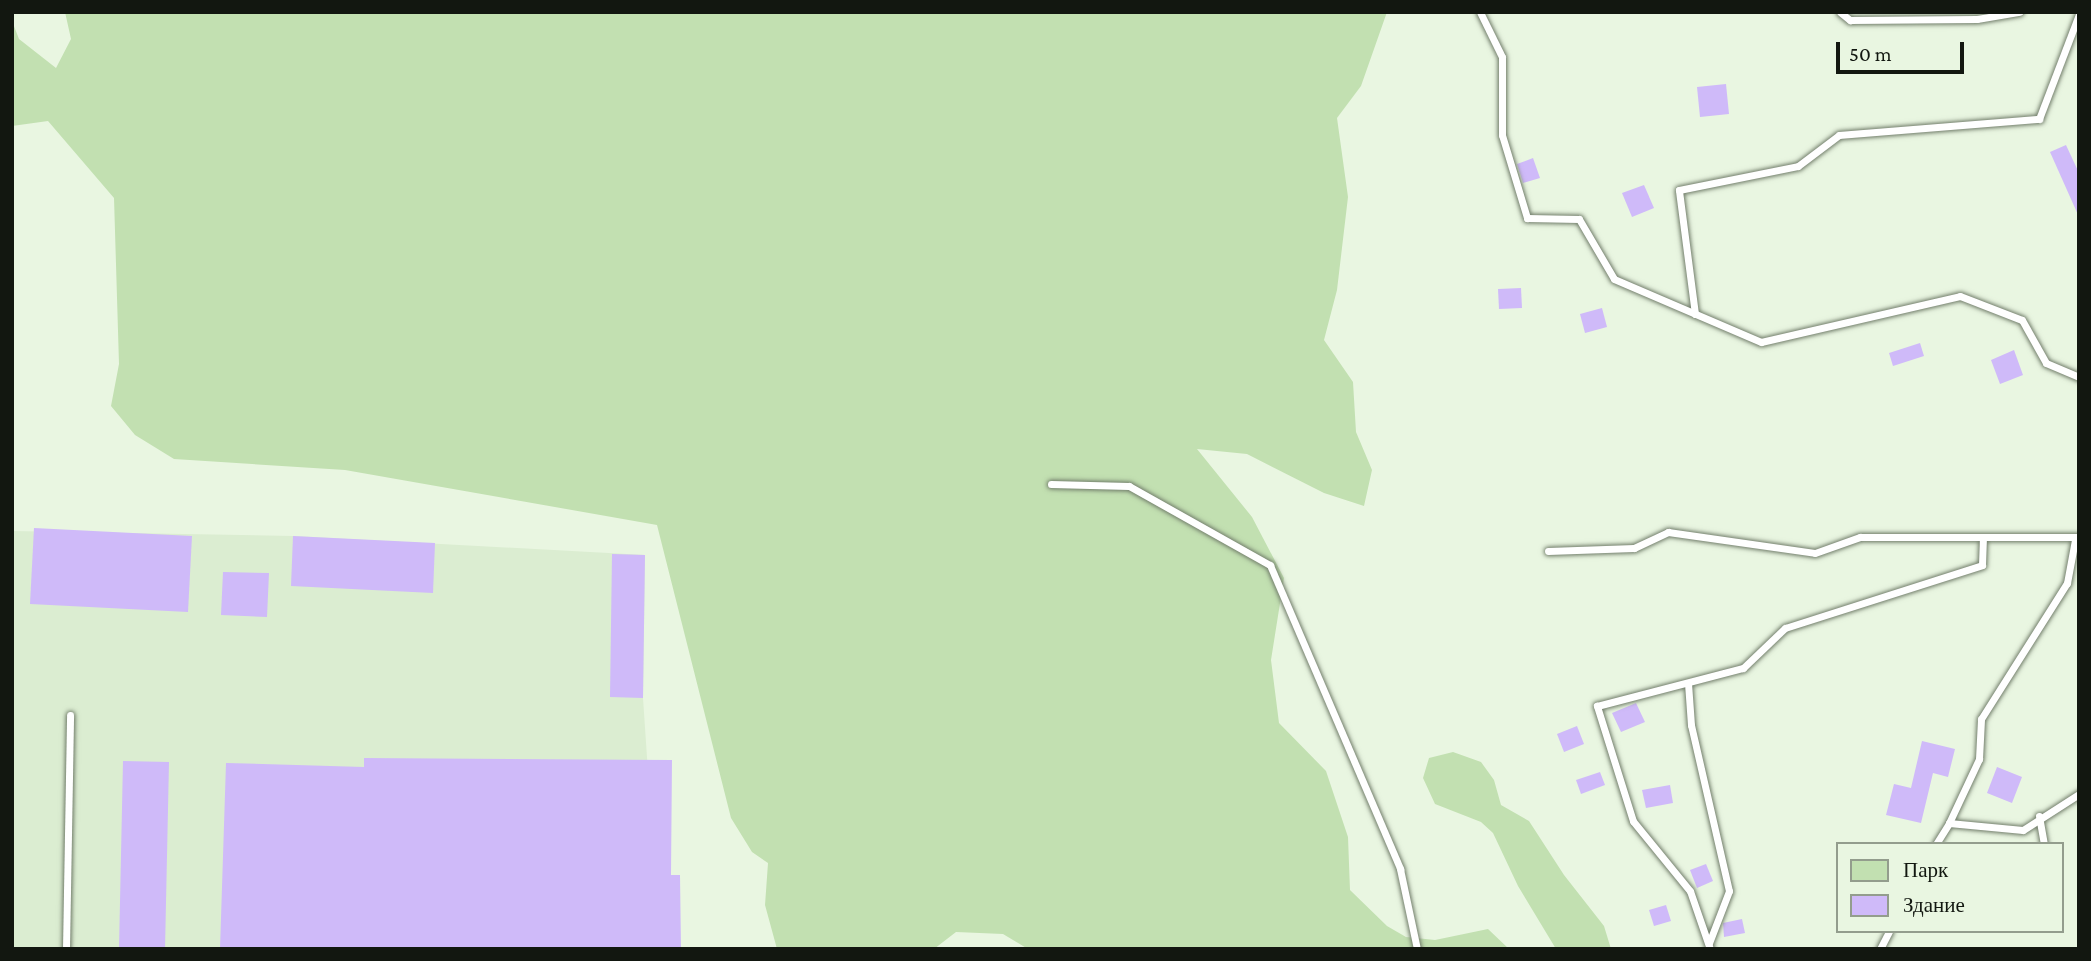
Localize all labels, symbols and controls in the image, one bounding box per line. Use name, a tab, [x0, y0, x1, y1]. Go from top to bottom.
scale bar	[1839, 28, 1967, 72]
text: 50 m	[1849, 42, 1892, 66]
legend	[1836, 842, 2063, 933]
text: Парк	[1903, 858, 1948, 882]
text: Здание	[1903, 893, 1965, 917]

